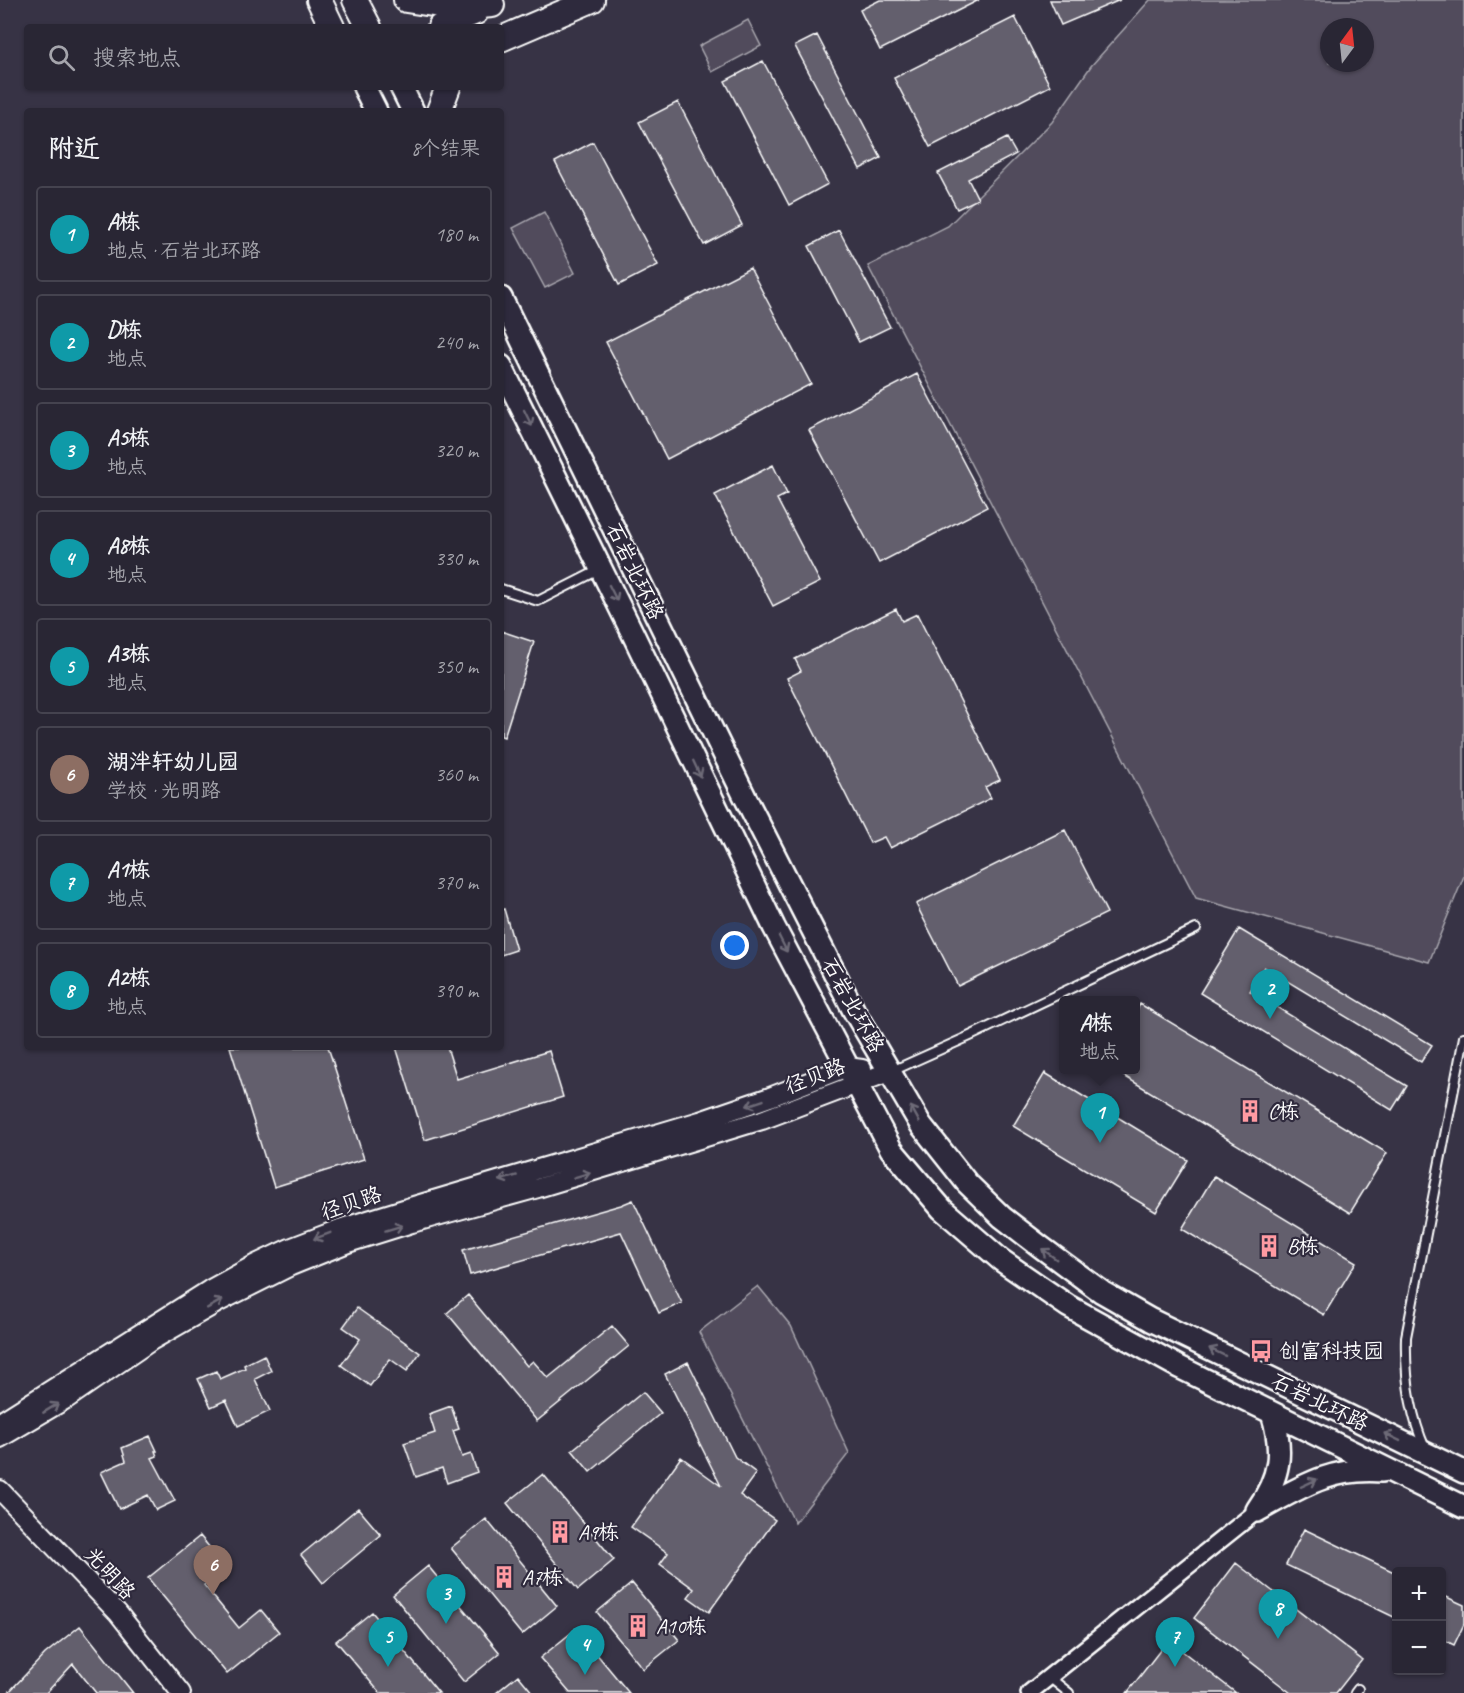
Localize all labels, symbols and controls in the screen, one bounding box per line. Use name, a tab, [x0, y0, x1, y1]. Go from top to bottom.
north arrow	[1320, 18, 1374, 72]
search box	[24, 24, 504, 90]
icon: search	[45, 41, 78, 74]
text: 搜索地点	[93, 44, 181, 72]
text: 附近	[48, 132, 100, 165]
text: 8个结果	[411, 136, 480, 161]
text: A栋	[107, 208, 140, 236]
text: 1	[65, 222, 74, 247]
text: 180 m	[435, 222, 478, 247]
text: 地点 · 石岩北环路	[107, 238, 260, 263]
text: D栋	[107, 316, 142, 344]
text: 2	[65, 330, 74, 355]
text: 240 m	[435, 330, 478, 355]
text: 地点	[107, 346, 147, 371]
one-way arrow	[522, 409, 534, 427]
text: A5栋	[107, 424, 150, 452]
text: 3	[65, 438, 74, 463]
text: 320 m	[435, 438, 478, 463]
text: 地点	[107, 454, 147, 479]
street label: 石岩北环路	[600, 518, 670, 624]
text: A8栋	[107, 532, 150, 560]
text: 4	[65, 546, 74, 571]
text: 330 m	[435, 546, 478, 571]
text: 地点	[107, 562, 147, 587]
one-way arrow	[608, 584, 619, 602]
text: A3栋	[107, 640, 150, 668]
text: 5	[65, 654, 74, 679]
text: 350 m	[435, 654, 478, 679]
text: 地点	[107, 670, 147, 695]
text: 湖泮轩幼儿园	[107, 748, 239, 776]
one-way arrow	[692, 760, 704, 778]
text: 6	[65, 762, 74, 787]
text: 360 m	[435, 762, 478, 787]
text: 学校 · 光明路	[107, 778, 220, 803]
text: A1栋	[107, 856, 150, 884]
text: 7	[65, 870, 74, 895]
text: 370 m	[435, 870, 478, 895]
text: 地点	[107, 886, 147, 911]
your location	[720, 931, 749, 960]
one-way arrow	[778, 935, 789, 953]
street label: 石岩北环路	[816, 953, 890, 1057]
text: A2栋	[107, 964, 150, 992]
pin: 2	[1250, 970, 1290, 1019]
text: 8	[65, 978, 74, 1003]
text: 390 m	[435, 978, 478, 1003]
text: 地点	[107, 994, 147, 1019]
popup	[1059, 996, 1140, 1074]
text: A栋	[1080, 1009, 1113, 1037]
text: 地点	[1080, 1039, 1120, 1064]
street label: 径贝路	[781, 1053, 849, 1099]
pin: 1	[1080, 1094, 1120, 1143]
one-way arrow	[746, 1098, 765, 1109]
building icon: C栋	[1237, 1098, 1263, 1124]
place label: C栋	[1268, 1098, 1299, 1124]
one-way arrow	[909, 1106, 921, 1123]
one-way arrow	[572, 1168, 591, 1179]
one-way arrow	[499, 1173, 518, 1184]
street label: 径贝路	[317, 1180, 385, 1226]
one-way arrow	[384, 1222, 403, 1233]
one-way arrow	[313, 1231, 332, 1242]
building icon: B栋	[1256, 1233, 1282, 1259]
place label: B栋	[1287, 1233, 1319, 1259]
one-way arrow	[1042, 1247, 1058, 1260]
one-way arrow	[206, 1298, 224, 1309]
bus stop icon: 创富科技园	[1248, 1338, 1274, 1364]
place label: 创富科技园	[1279, 1338, 1384, 1364]
one-way arrow	[1208, 1345, 1226, 1357]
street label: 石岩北环路	[1267, 1367, 1373, 1437]
one-way arrow	[42, 1402, 59, 1414]
one-way arrow	[1384, 1431, 1402, 1443]
one-way arrow	[1299, 1477, 1317, 1489]
building icon: A9栋	[547, 1519, 573, 1545]
place label: A9栋	[578, 1519, 619, 1545]
street label: 光明路	[79, 1541, 141, 1605]
pin: 6	[194, 1546, 232, 1595]
building icon: A7栋	[491, 1564, 517, 1590]
place label: A7栋	[522, 1564, 563, 1590]
map controls	[1392, 1567, 1446, 1675]
button: +	[1392, 1567, 1446, 1621]
pin: 3	[426, 1574, 466, 1624]
pin: 8	[1258, 1590, 1298, 1639]
building icon: A10栋	[625, 1613, 651, 1639]
place label: A10栋	[656, 1613, 706, 1639]
pin: 5	[368, 1618, 408, 1667]
pin: 7	[1156, 1618, 1194, 1667]
button: −	[1392, 1621, 1446, 1675]
pin: 4	[566, 1626, 604, 1675]

